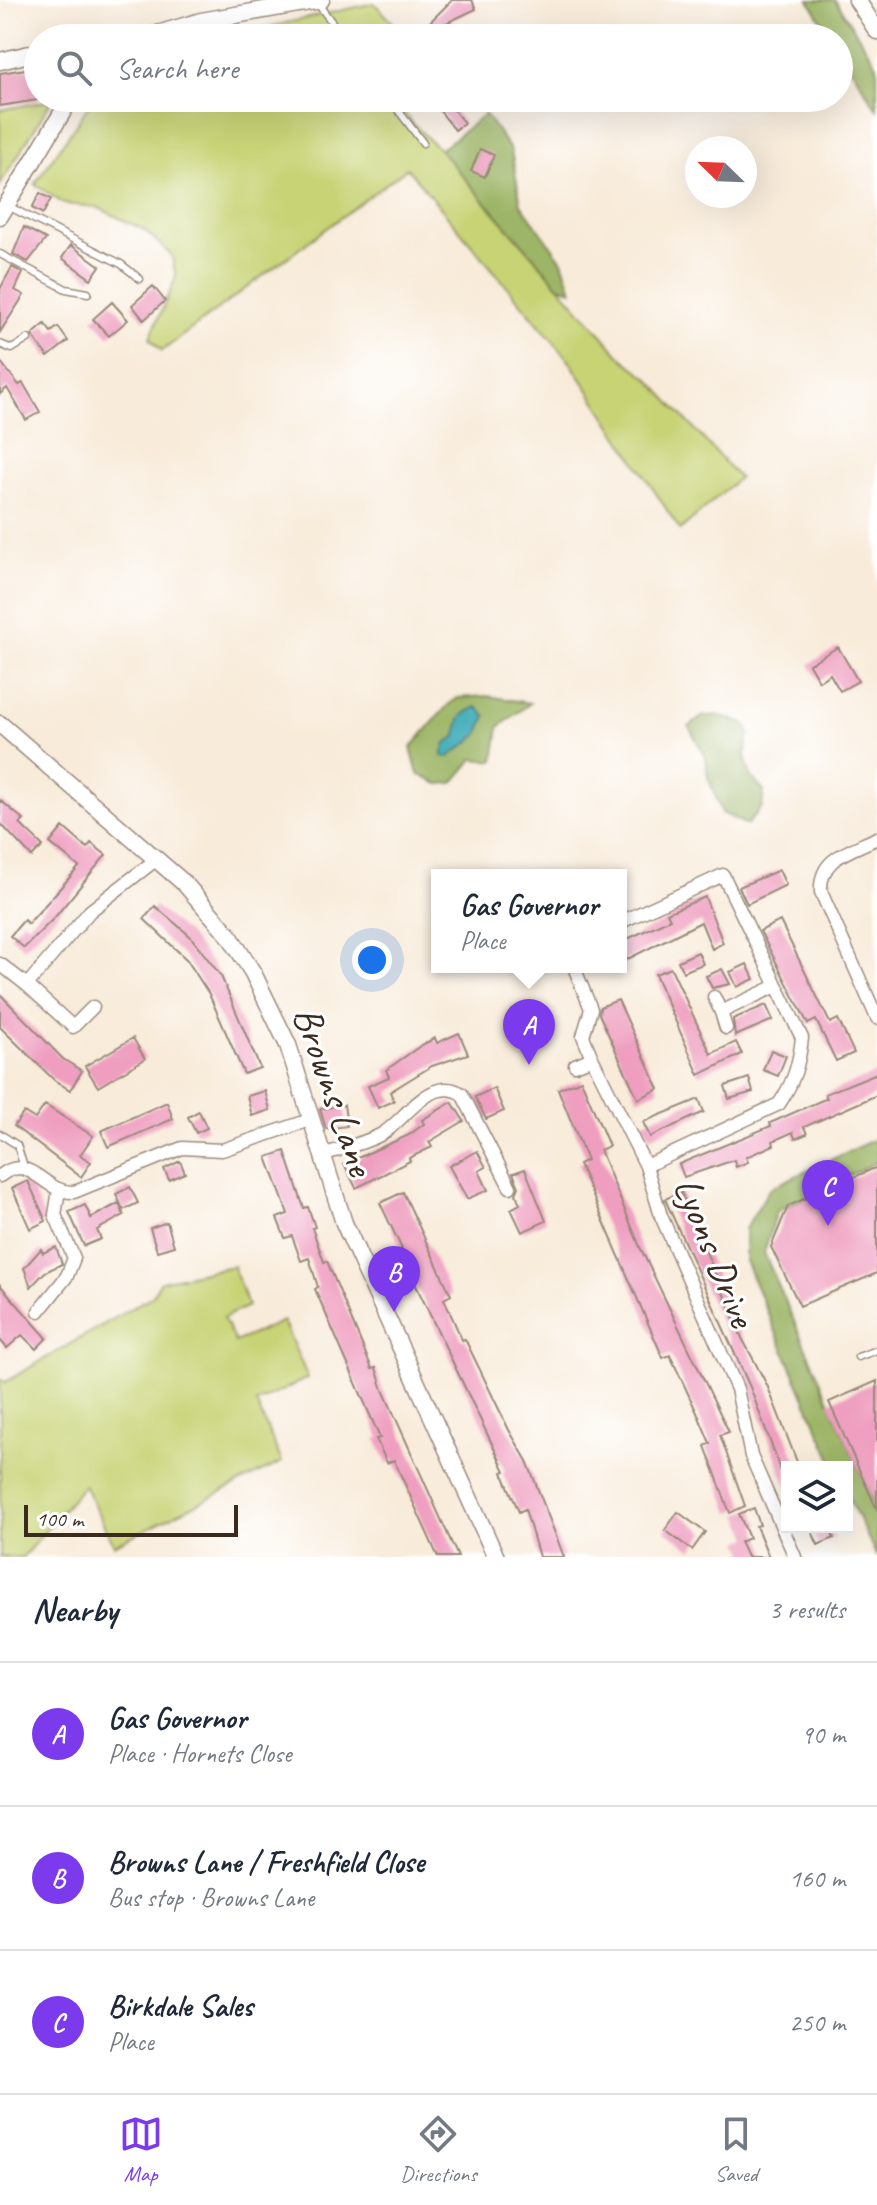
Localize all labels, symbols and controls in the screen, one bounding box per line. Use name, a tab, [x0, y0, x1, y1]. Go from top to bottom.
search box	[24, 24, 853, 112]
icon: search	[52, 46, 96, 90]
text: Search here	[116, 49, 238, 87]
north arrow	[685, 136, 757, 208]
popup	[431, 869, 627, 973]
text: Gas Governor	[460, 886, 598, 924]
text: Place	[460, 924, 506, 957]
your location	[352, 940, 392, 980]
pin: A	[503, 999, 555, 1065]
street label: Browns Lane	[282, 1000, 387, 1185]
pin: C	[802, 1160, 854, 1226]
street label: Lyons Drive	[662, 1170, 769, 1337]
pin: B	[368, 1246, 420, 1312]
map controls	[781, 1461, 853, 1533]
button: layers	[781, 1461, 853, 1533]
scale bar	[24, 1501, 238, 1537]
text: 100 m	[36, 1505, 83, 1533]
text: Nearby	[32, 1588, 118, 1631]
text: 3 results	[769, 1593, 845, 1626]
text: Gas Governor	[108, 1699, 246, 1737]
text: A	[51, 1718, 65, 1751]
text: 90 m	[801, 1718, 845, 1751]
text: Place · Hornets Close	[108, 1737, 291, 1770]
text: Browns Lane / Freshfield Close	[108, 1843, 424, 1881]
text: B	[51, 1862, 65, 1895]
text: 160 m	[789, 1862, 845, 1895]
text: Bus stop · Browns Lane	[108, 1881, 314, 1914]
text: Birkdale Sales	[108, 1987, 253, 2025]
text: C	[52, 2006, 64, 2039]
text: 250 m	[789, 2006, 845, 2039]
text: Place	[108, 2025, 154, 2058]
tab: Map	[119, 2112, 163, 2188]
tab: Directions	[400, 2112, 477, 2188]
tab: Saved	[714, 2112, 758, 2188]

